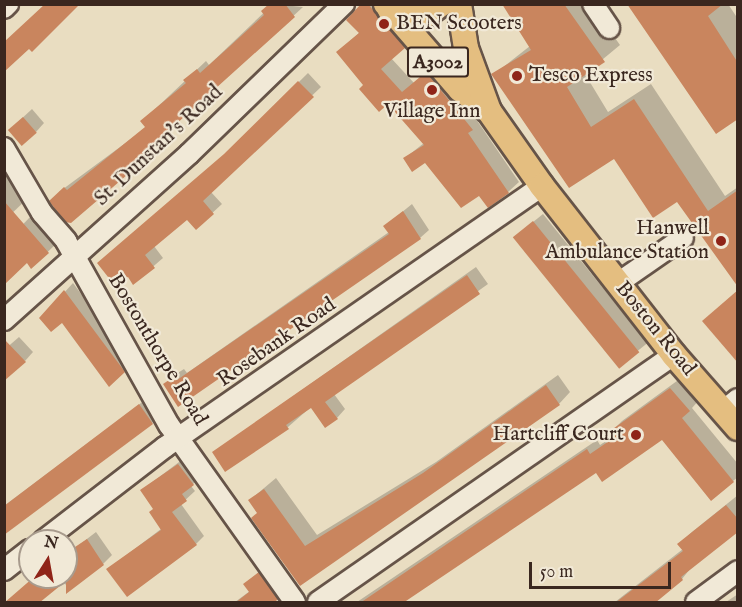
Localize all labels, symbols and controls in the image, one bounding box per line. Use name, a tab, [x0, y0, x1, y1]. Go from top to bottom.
place label: BEN Scooters	[396, 11, 522, 37]
marker: BEN Scooters	[377, 17, 391, 31]
road number: A3002	[406, 45, 470, 79]
place label: Tesco Express	[529, 63, 653, 89]
marker: Tesco Express	[510, 69, 524, 83]
street label: St. Dunstan's Road	[90, 80, 228, 212]
marker: Village Inn	[425, 83, 439, 97]
place label: Village Inn	[384, 99, 480, 125]
place label: Hanwell Ambulance Station	[545, 216, 709, 266]
marker: Hanwell Ambulance Station	[714, 234, 728, 248]
street label: Bostonthorpe Road	[102, 270, 212, 430]
street label: Boston Road	[609, 277, 701, 381]
street label: Rosebank Road	[213, 293, 341, 393]
place label: Hartcliff Court	[492, 422, 624, 448]
marker: Hartcliff Court	[629, 428, 643, 442]
north arrow	[18, 529, 78, 589]
text: N	[42, 532, 60, 554]
scale bar	[532, 550, 674, 588]
text: 50 m	[540, 561, 573, 584]

